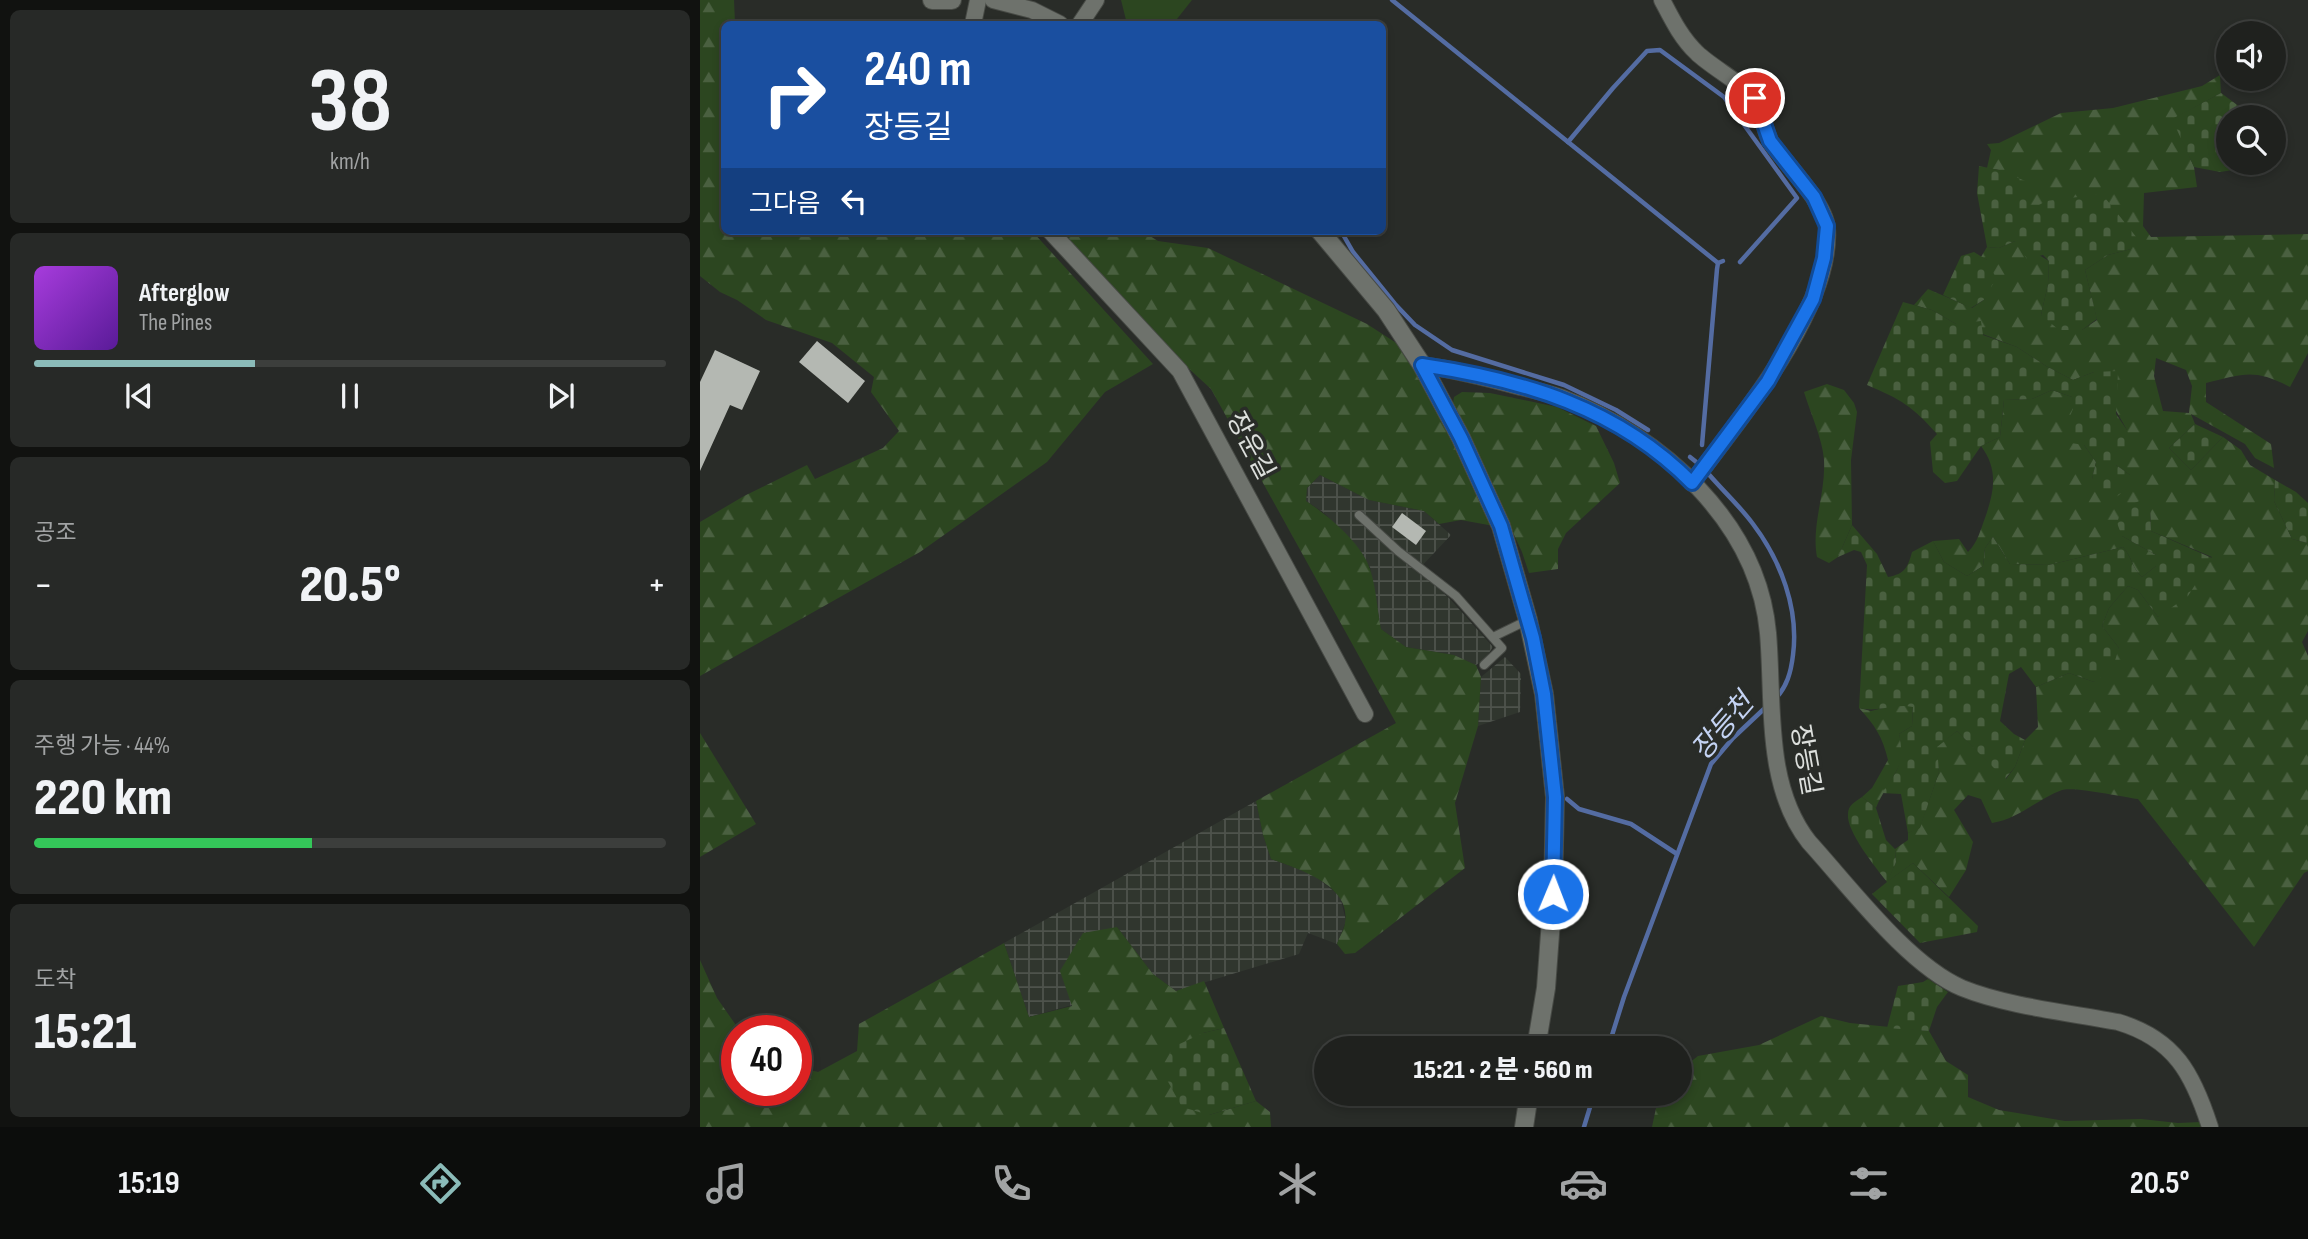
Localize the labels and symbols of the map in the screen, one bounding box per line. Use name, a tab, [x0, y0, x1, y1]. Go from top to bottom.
pin	[1725, 68, 1785, 128]
street label: 장운길	[1219, 407, 1281, 485]
water label: 장등천	[1685, 685, 1763, 767]
street label: 장등길	[1784, 722, 1826, 798]
position arrow	[1516, 857, 1590, 931]
speed limit sign: 40	[721, 1015, 812, 1106]

